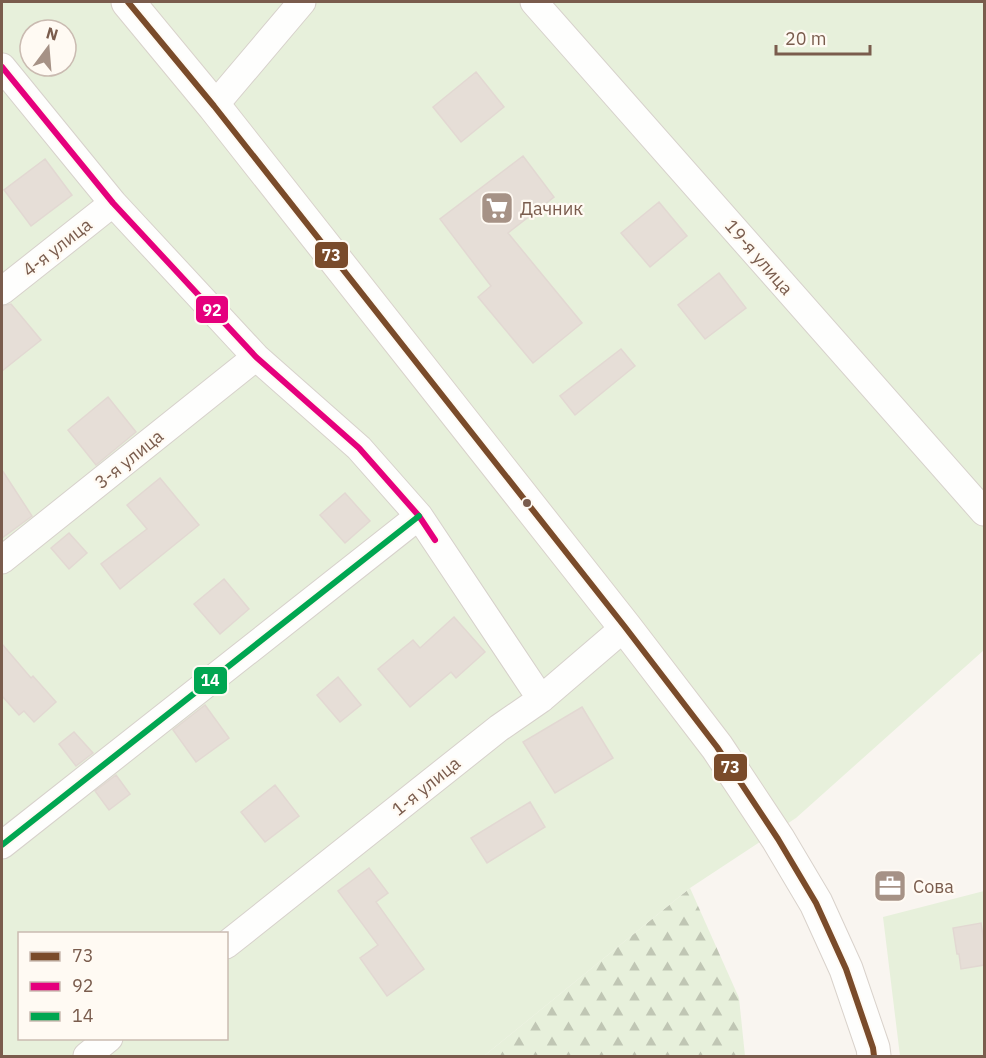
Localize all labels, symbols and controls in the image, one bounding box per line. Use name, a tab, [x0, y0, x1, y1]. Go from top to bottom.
north arrow	[18, 18, 78, 78]
scale bar	[776, 18, 870, 56]
text: N	[44, 22, 60, 45]
text: 20 m	[785, 27, 827, 50]
supermarket icon: Дачник	[479, 190, 515, 226]
place label: Дачник	[520, 197, 583, 220]
street label: 4-я улица	[18, 213, 97, 281]
street label: 19-я улица	[720, 215, 798, 300]
line badge: 73	[314, 241, 349, 269]
text: 73	[321, 245, 341, 265]
line badge: 92	[195, 295, 229, 324]
text: 92	[202, 300, 222, 320]
street label: 3-я улица	[90, 424, 168, 494]
unlabelled marker	[521, 497, 533, 509]
line badge: 14	[193, 666, 228, 695]
text: 14	[200, 670, 220, 690]
street label: 1-я улица	[387, 751, 465, 821]
line badge: 73	[713, 753, 748, 782]
text: 73	[720, 757, 740, 777]
office icon: Сова	[872, 868, 908, 904]
place label: Сова	[913, 875, 954, 898]
legend	[18, 932, 228, 1040]
text: 73	[72, 944, 94, 967]
text: 92	[72, 974, 94, 997]
text: 14	[72, 1004, 94, 1027]

